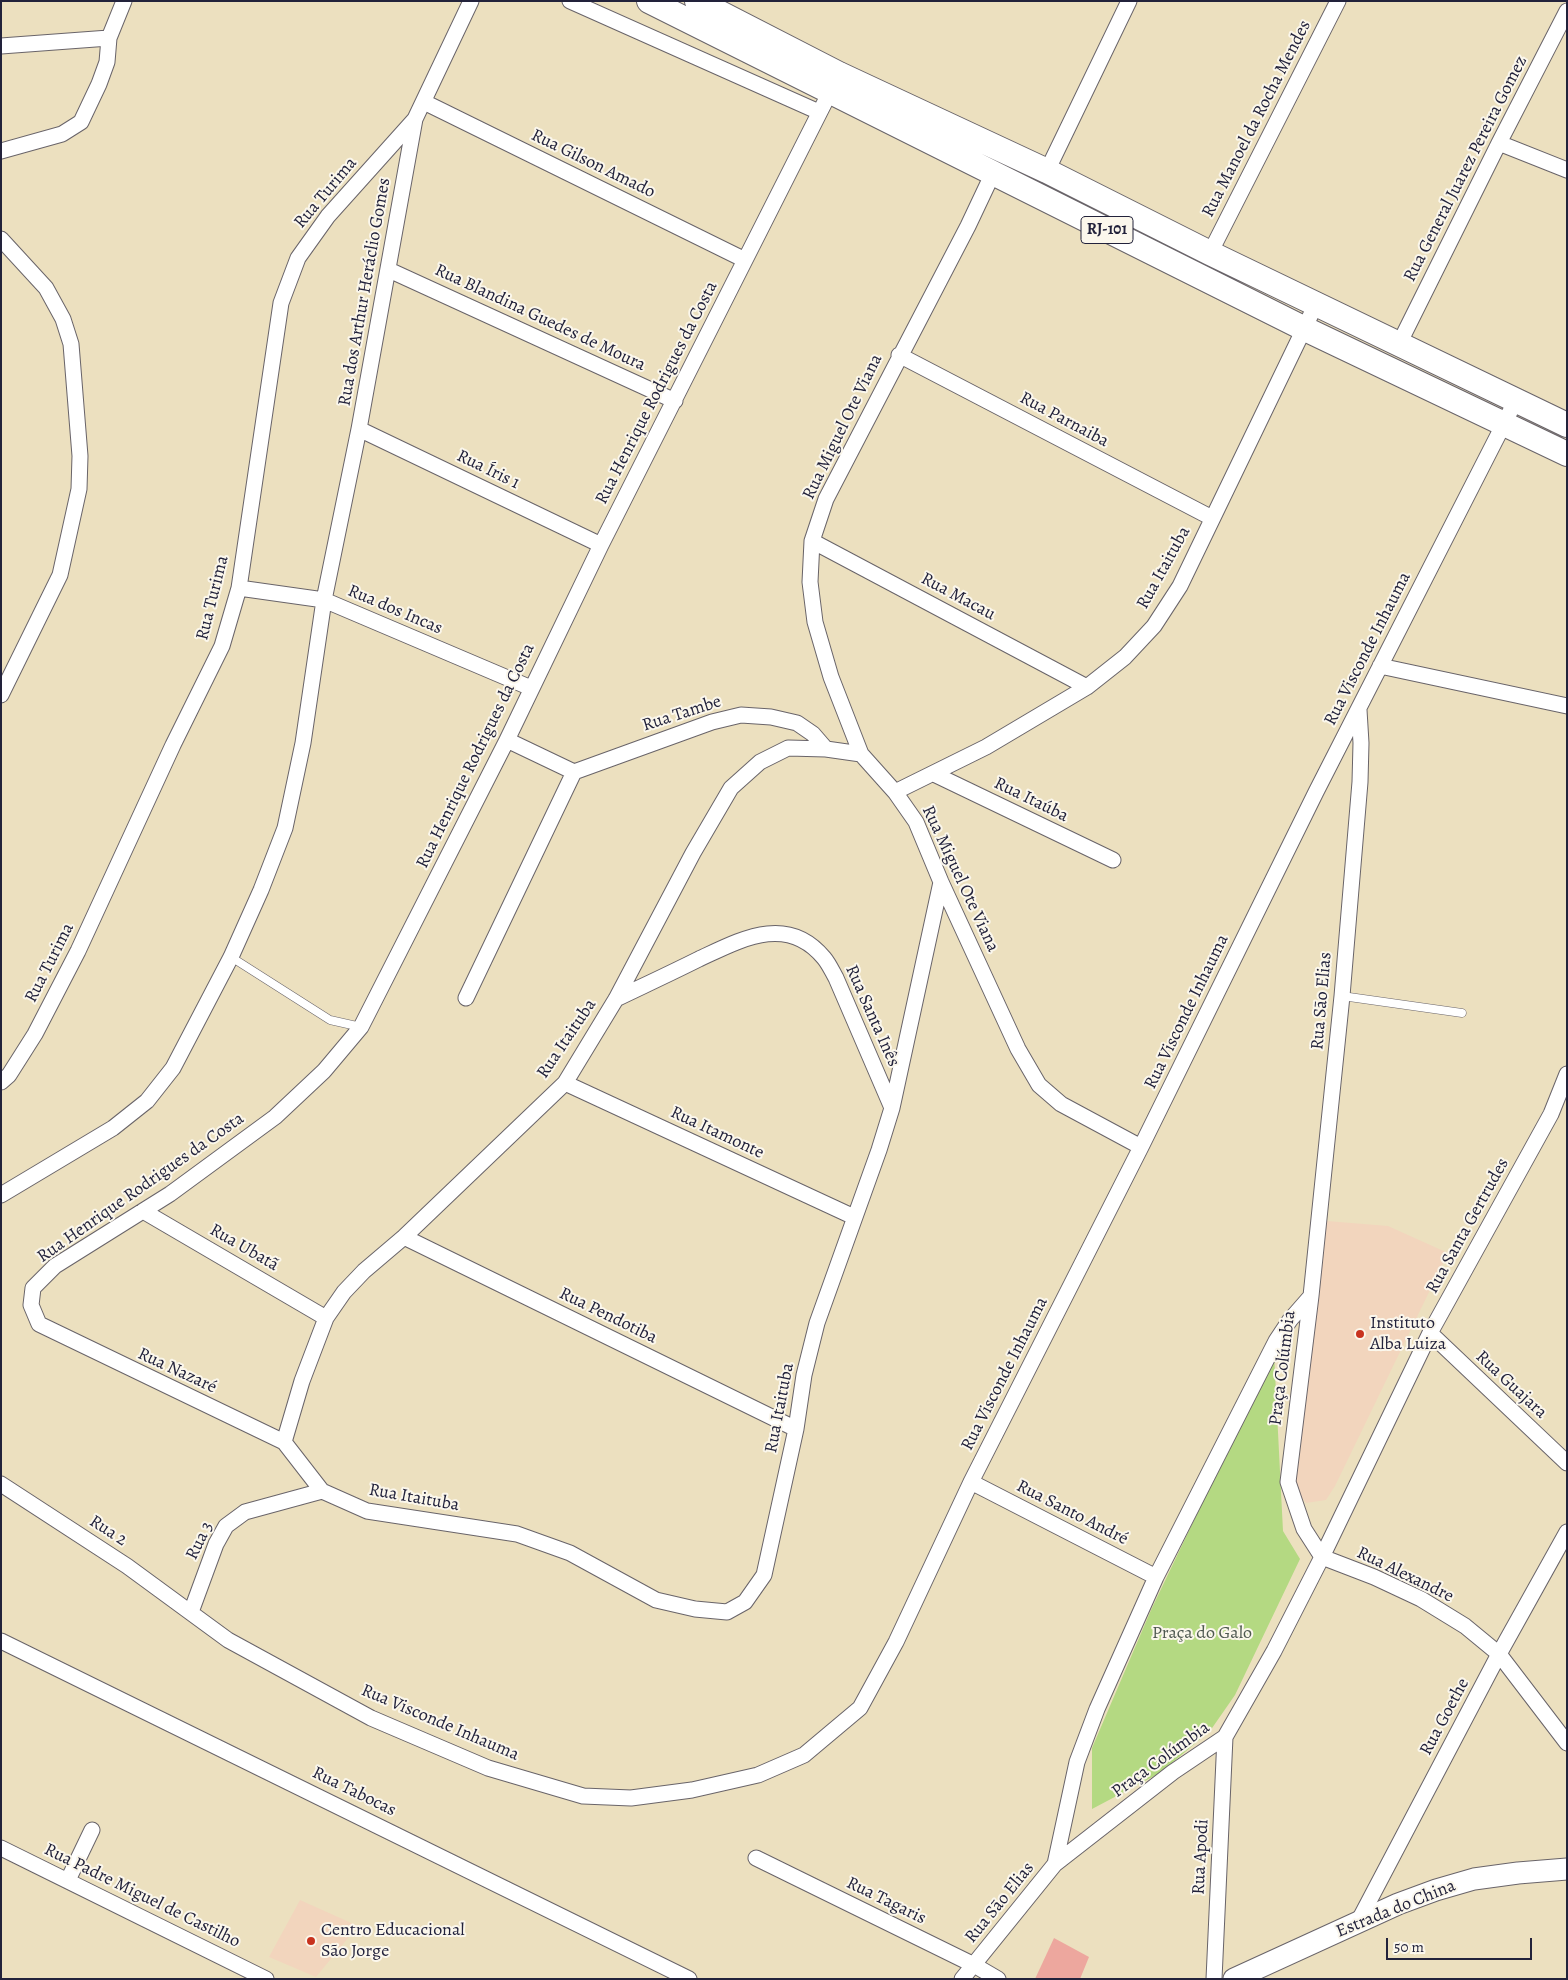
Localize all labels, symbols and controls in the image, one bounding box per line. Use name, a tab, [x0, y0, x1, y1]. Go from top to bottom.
street label: Rua Manoel da Rocha Mendes	[1198, 17, 1316, 221]
street label: Rua General Juarez Pereira Gomez	[1400, 52, 1532, 286]
street label: Rua Gilson Amado	[528, 125, 658, 203]
street label: Rua Turima	[290, 153, 362, 233]
street label: Rua dos Arthur Heráclio Gomes	[334, 176, 396, 408]
road number: RJ-101	[1081, 216, 1133, 244]
street label: Rua Blandina Guedes de Moura	[431, 260, 649, 376]
street label: Rua Henrique Rodrigues da Costa	[591, 278, 723, 508]
street label: Rua Miguel Ote Viana	[798, 351, 888, 503]
street label: Rua Parnaiba	[1016, 387, 1112, 453]
street label: Rua Íris 1	[453, 446, 523, 494]
street label: Rua Itaituba	[1132, 523, 1196, 613]
street label: Rua Turima	[192, 553, 234, 643]
street label: Rua Macau	[917, 568, 999, 626]
street label: Rua Visconde Inhauma	[1320, 569, 1416, 729]
street label: Rua dos Incas	[344, 580, 446, 640]
street label: Rua Henrique Rodrigues da Costa	[412, 640, 540, 872]
street label: Rua Tambe	[640, 691, 724, 737]
street label: Rua Itaúba	[990, 773, 1072, 827]
street label: Rua Miguel Ote Viana	[917, 802, 1003, 956]
street label: Rua Turima	[21, 920, 79, 1006]
street label: Rua Visconde Inhauma	[1140, 931, 1234, 1093]
street label: Rua Sāo Elias	[1307, 951, 1337, 1051]
street label: Rua Santa Inês	[840, 962, 904, 1070]
street label: Rua Itaituba	[533, 995, 601, 1083]
street label: Rua Itamonte	[667, 1102, 767, 1164]
street label: Rua Henrique Rodrigues da Costa	[33, 1108, 249, 1268]
street label: Rua Santa Gertrudes	[1422, 1154, 1514, 1298]
street label: Rua Ubatã	[206, 1220, 282, 1276]
street label: Rua Pendotiba	[555, 1283, 661, 1349]
street label: Rua Visconde Inhauma	[957, 1294, 1053, 1454]
street label: Praça Colúmbia	[1265, 1309, 1301, 1427]
place label: Instituto Alba Luiza	[1370, 1313, 1446, 1356]
marker: Instituto Alba Luiza	[1354, 1328, 1366, 1340]
street label: Rua Nazaré	[134, 1343, 220, 1399]
street label: Rua Guajara	[1471, 1346, 1551, 1424]
street label: Rua Itaituba	[761, 1361, 799, 1455]
street label: Rua Santo André	[1013, 1476, 1131, 1550]
street label: Rua Itaituba	[367, 1479, 461, 1517]
street label: Rua 2	[85, 1511, 131, 1551]
street label: Rua 3	[182, 1518, 218, 1564]
street label: Rua Alexandre	[1353, 1542, 1457, 1608]
park label: Praça do Galo	[1152, 1623, 1252, 1645]
street label: Rua Goethe	[1416, 1675, 1474, 1759]
street label: Rua Visconde Inhauma	[358, 1680, 522, 1766]
street label: Praça Colúmbia	[1108, 1717, 1214, 1803]
street label: Rua Tabocas	[309, 1762, 399, 1822]
street label: Rua Apodi	[1188, 1819, 1214, 1895]
street label: Rua Padre Miguel de Castilho	[41, 1839, 243, 1953]
street label: Rua Sāo Elias	[961, 1858, 1039, 1948]
street label: Rua Tagaris	[843, 1872, 929, 1930]
street label: Estrada do China	[1333, 1875, 1459, 1943]
place label: Centro Educacional São Jorge	[321, 1920, 465, 1962]
scale bar	[1388, 1928, 1534, 1960]
marker: Centro Educacional São Jorge	[305, 1935, 317, 1947]
text: 50 m	[1394, 1937, 1424, 1957]

